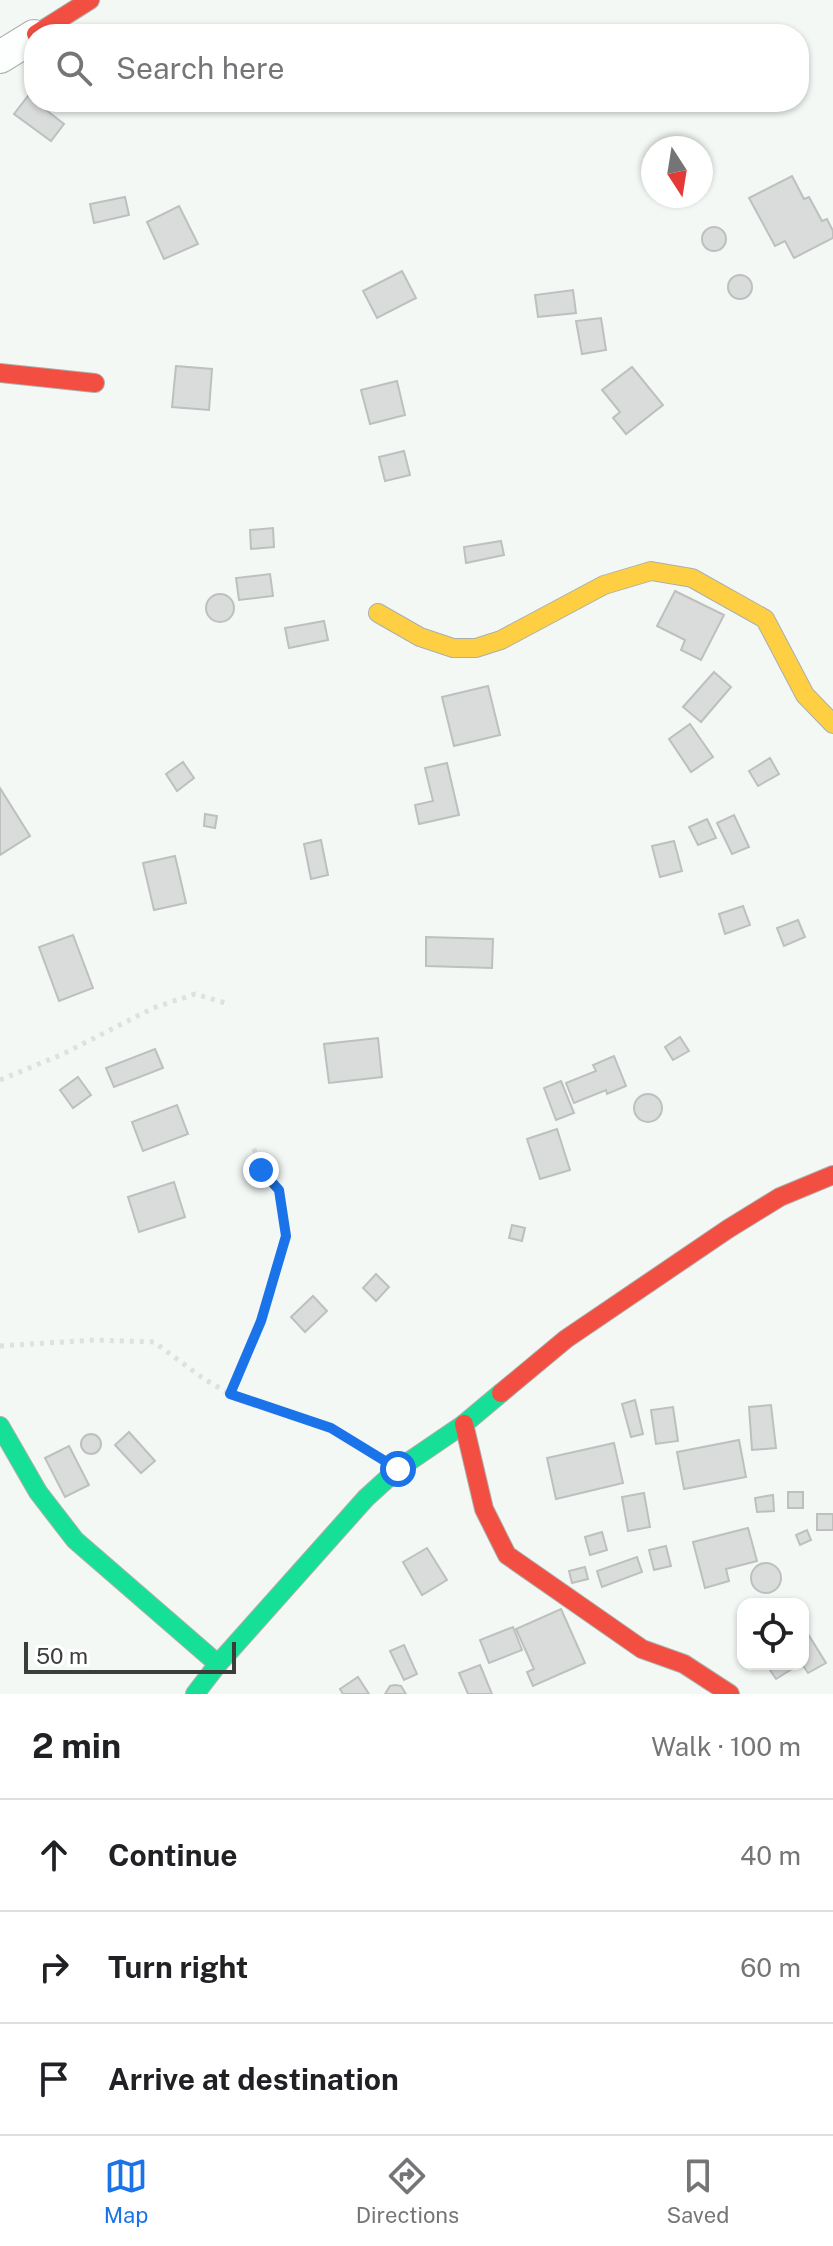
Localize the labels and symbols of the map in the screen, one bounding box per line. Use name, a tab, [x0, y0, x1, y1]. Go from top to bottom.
north arrow	[641, 136, 713, 208]
route end	[243, 1152, 279, 1188]
route start	[380, 1451, 416, 1487]
scale bar	[24, 1638, 236, 1674]

